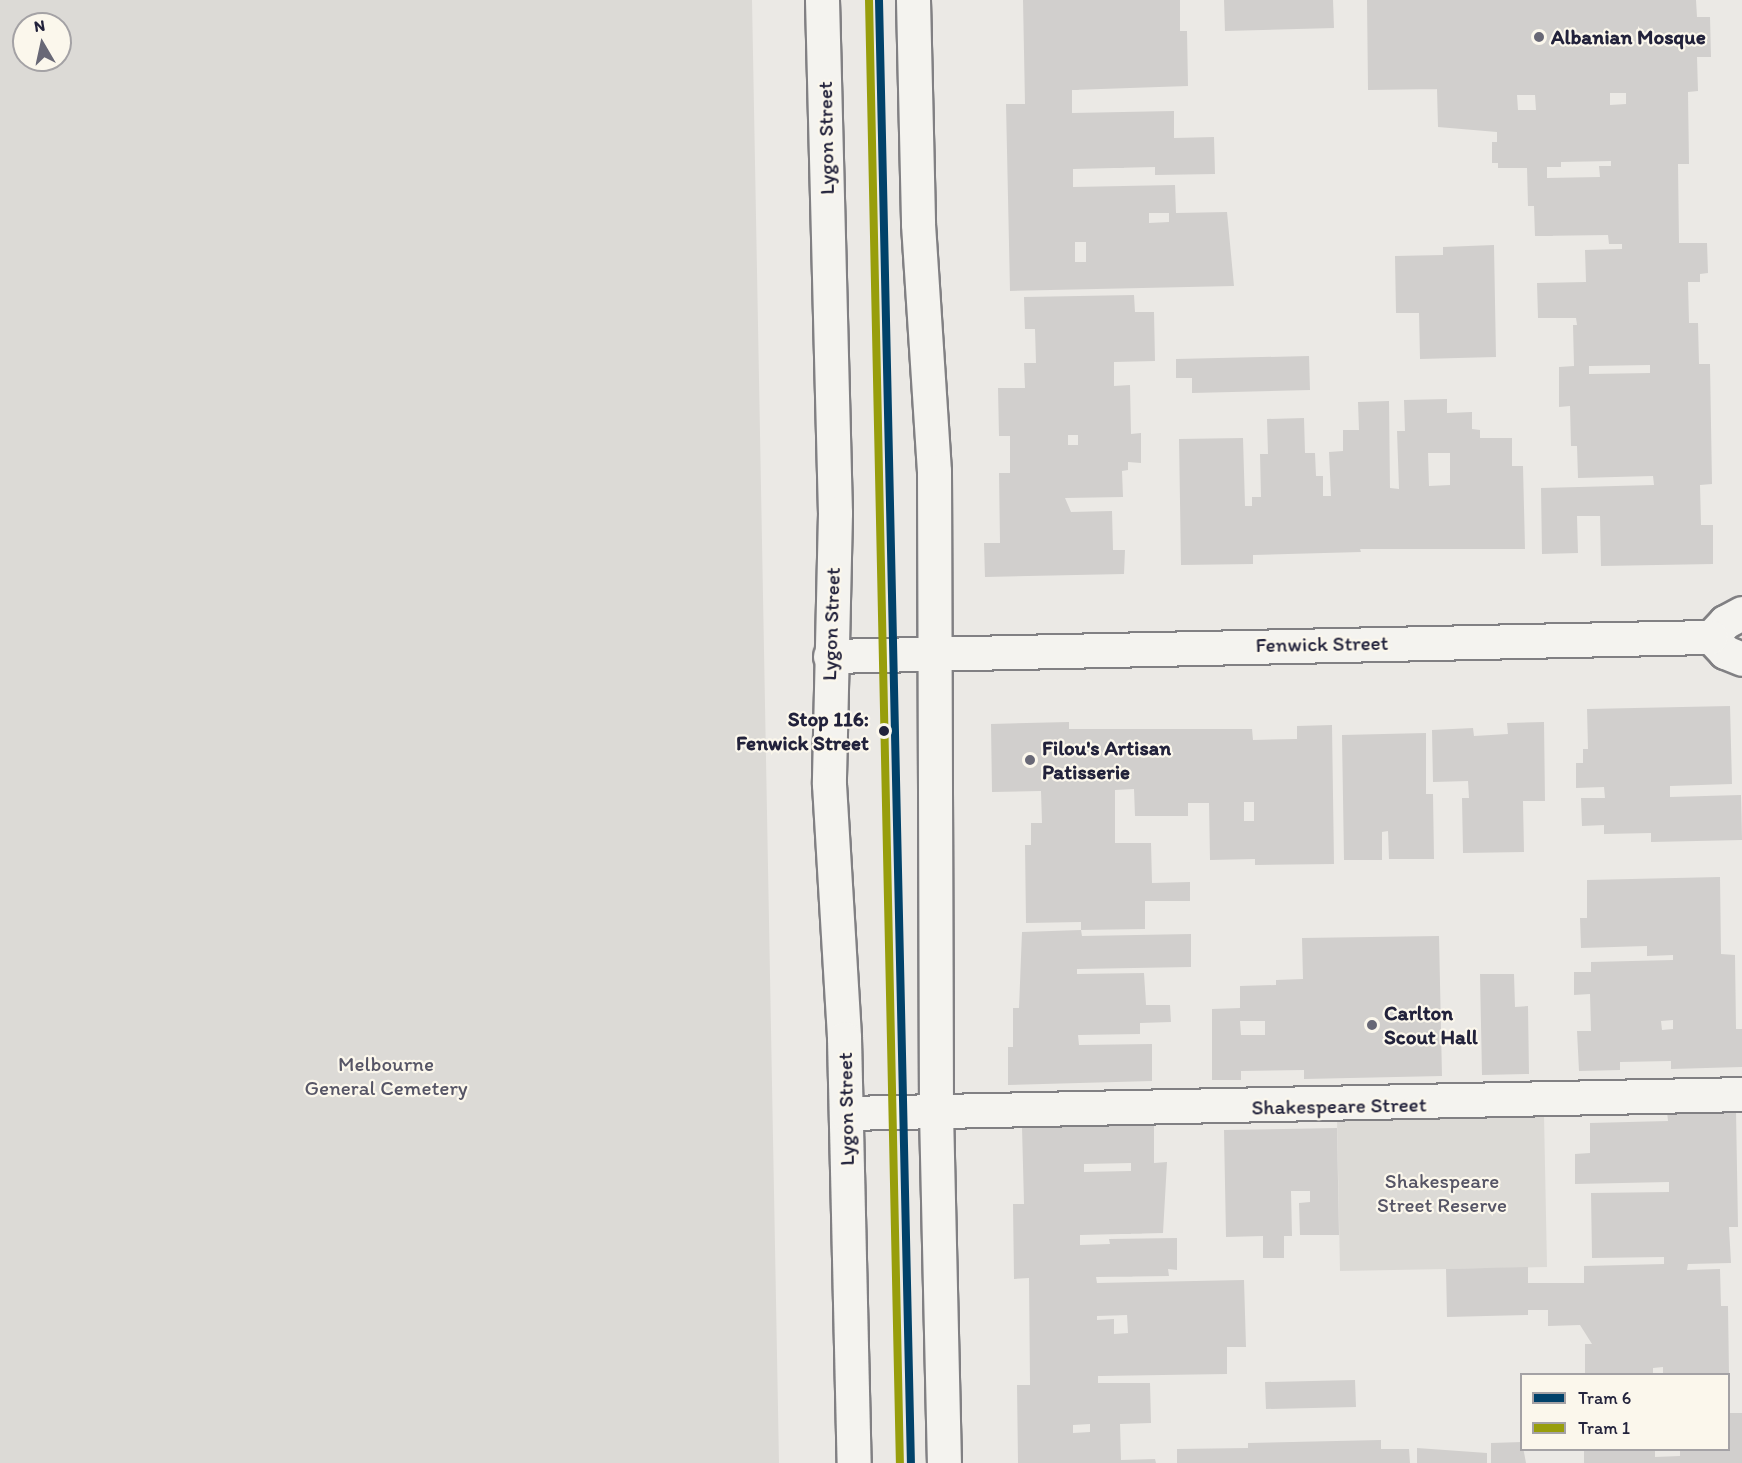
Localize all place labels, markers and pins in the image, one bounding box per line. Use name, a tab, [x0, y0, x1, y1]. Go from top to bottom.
place label: Albanian Mosque	[1551, 24, 1706, 50]
marker: Albanian Mosque	[1532, 30, 1546, 44]
place label: Stop 116: Fenwick Street	[736, 706, 869, 756]
marker: Stop 116: Fenwick Street	[874, 721, 894, 741]
place label: Filou's Artisan Patisserie	[1042, 735, 1171, 785]
marker: Filou's Artisan Patisserie	[1023, 753, 1037, 767]
place label: Carlton Scout Hall	[1384, 1000, 1478, 1050]
marker: Carlton Scout Hall	[1365, 1018, 1379, 1032]

